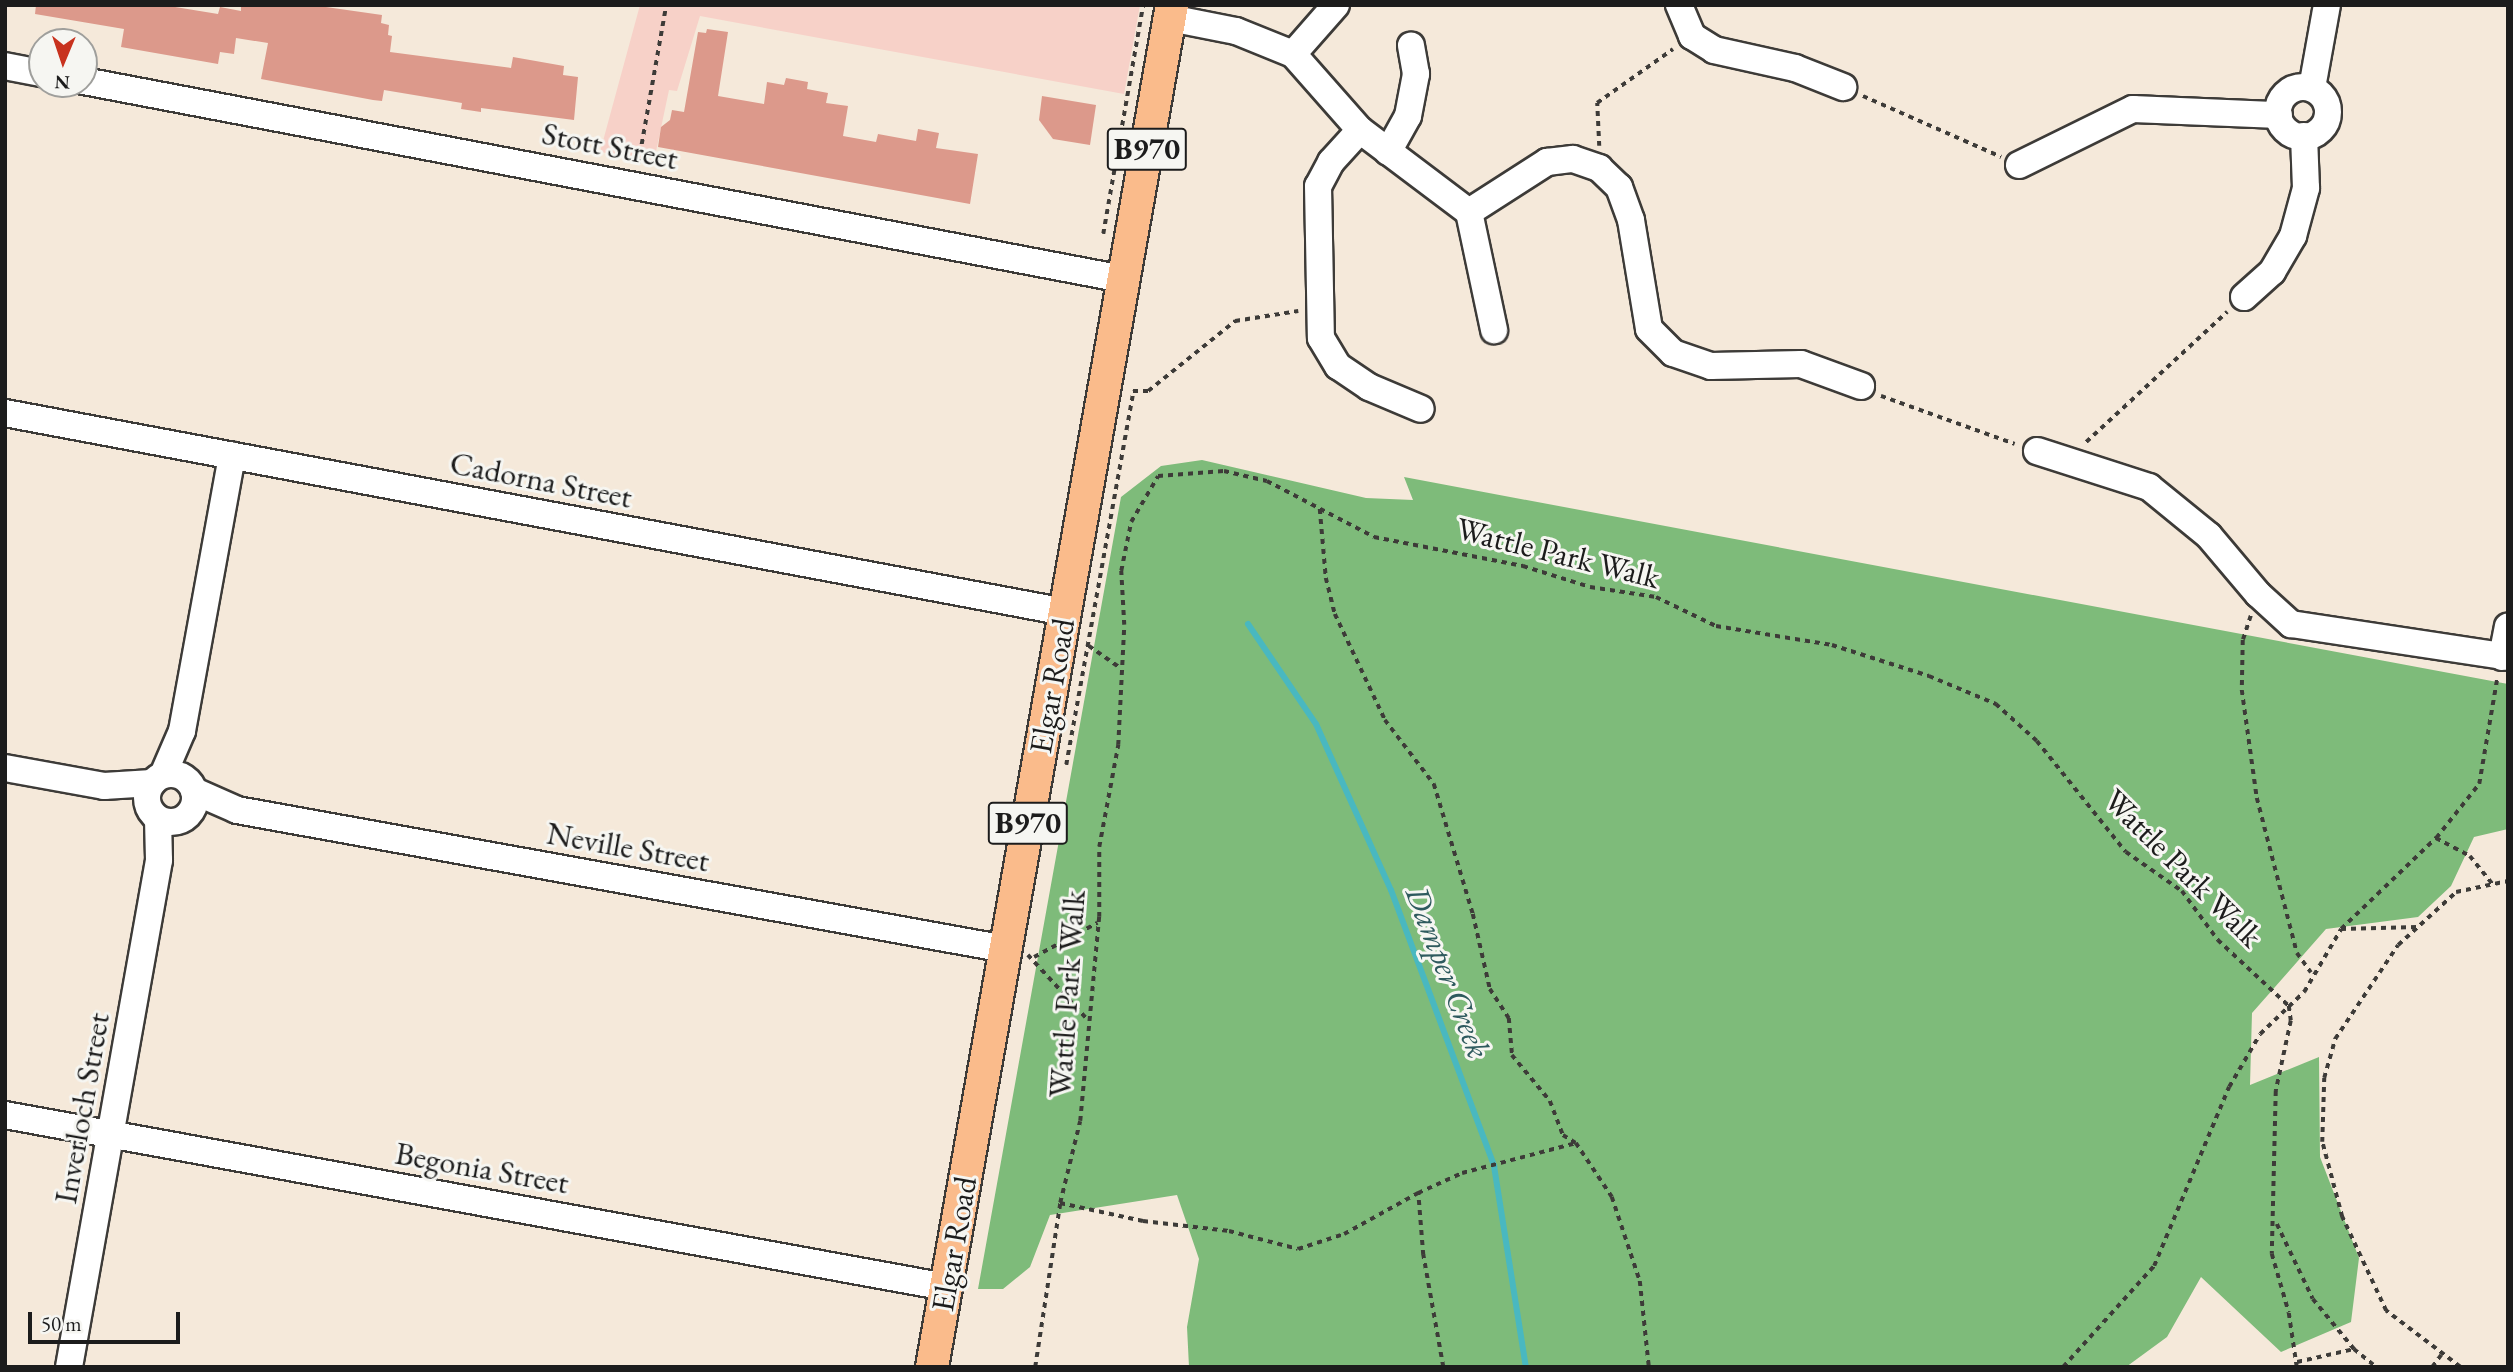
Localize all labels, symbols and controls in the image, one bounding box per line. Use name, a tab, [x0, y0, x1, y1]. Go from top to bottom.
north arrow	[28, 28, 98, 98]
text: N	[54, 70, 70, 95]
street label: Stott Street	[539, 114, 681, 178]
road number: B970	[1107, 122, 1187, 176]
street label: Cadorna Street	[447, 444, 635, 516]
street label: Wattle Park Walk	[1452, 509, 1664, 597]
street label: Elgar Road	[1021, 615, 1083, 757]
street label: Wattle Park Walk	[2096, 781, 2270, 955]
road number: B970	[988, 796, 1068, 850]
street label: Neville Street	[544, 814, 712, 880]
water label: Damper Creek	[1397, 880, 1499, 1064]
street label: Wattle Park Walk	[1041, 889, 1093, 1099]
street label: Inverloch Street	[46, 1010, 118, 1206]
street label: Begonia Street	[392, 1134, 572, 1202]
street label: Elgar Road	[923, 1173, 985, 1315]
scale bar	[32, 1298, 184, 1342]
text: 50 m	[41, 1310, 82, 1337]

